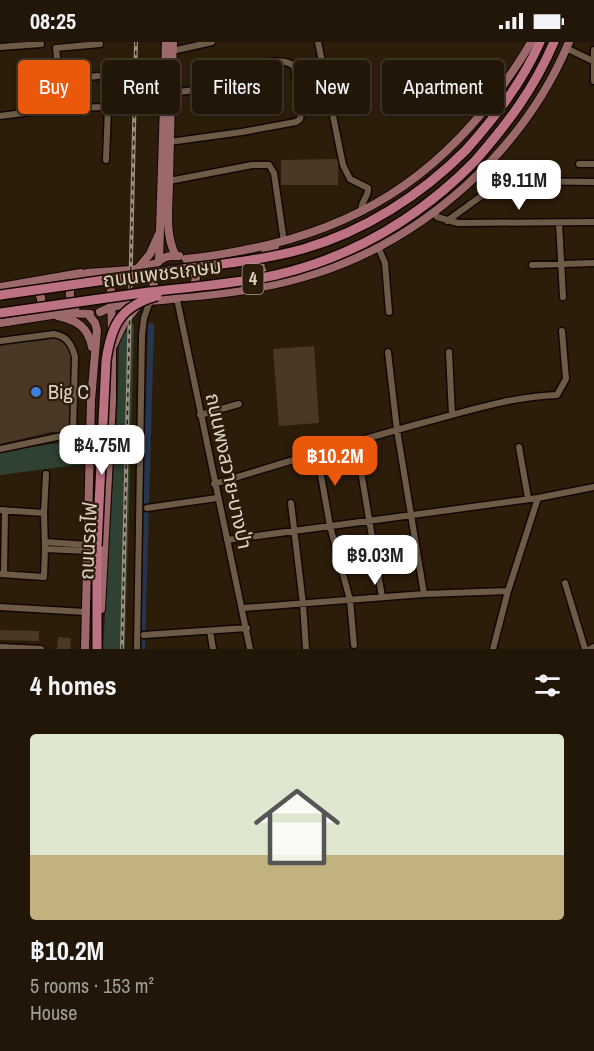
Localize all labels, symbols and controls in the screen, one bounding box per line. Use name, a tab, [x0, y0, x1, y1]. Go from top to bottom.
text: 08:25	[30, 6, 76, 36]
chip: Buy	[18, 60, 90, 114]
chip: Rent	[102, 60, 180, 114]
chip: Filters	[192, 60, 282, 114]
chip: New	[294, 60, 370, 114]
chip: Apartment	[382, 60, 504, 114]
pin: ฿9.11M	[470, 160, 568, 211]
text: ฿9.11M	[491, 166, 547, 193]
street label: ถนนเพชรเกษม	[101, 252, 223, 293]
road number: 4	[242, 264, 264, 294]
place label: Big C	[48, 378, 89, 405]
marker: Big C	[29, 385, 43, 399]
street label: ถนนพงสวาย-บางป่า	[200, 390, 259, 552]
pin: ฿4.75M	[53, 425, 151, 476]
text: ฿4.75M	[73, 431, 131, 458]
pin: ฿10.2M	[286, 436, 384, 487]
text: ฿10.2M	[306, 442, 364, 469]
street label: ถนนรถไฟ	[72, 501, 103, 580]
pin: ฿9.03M	[326, 535, 424, 586]
text: ฿9.03M	[346, 541, 404, 568]
text: 4 homes	[30, 668, 117, 703]
icon: filters	[531, 669, 564, 702]
icon: home	[243, 773, 351, 881]
text: ฿10.2M	[30, 933, 104, 968]
text: 5 rooms · 153 m²	[30, 972, 154, 999]
text: House	[30, 999, 77, 1026]

